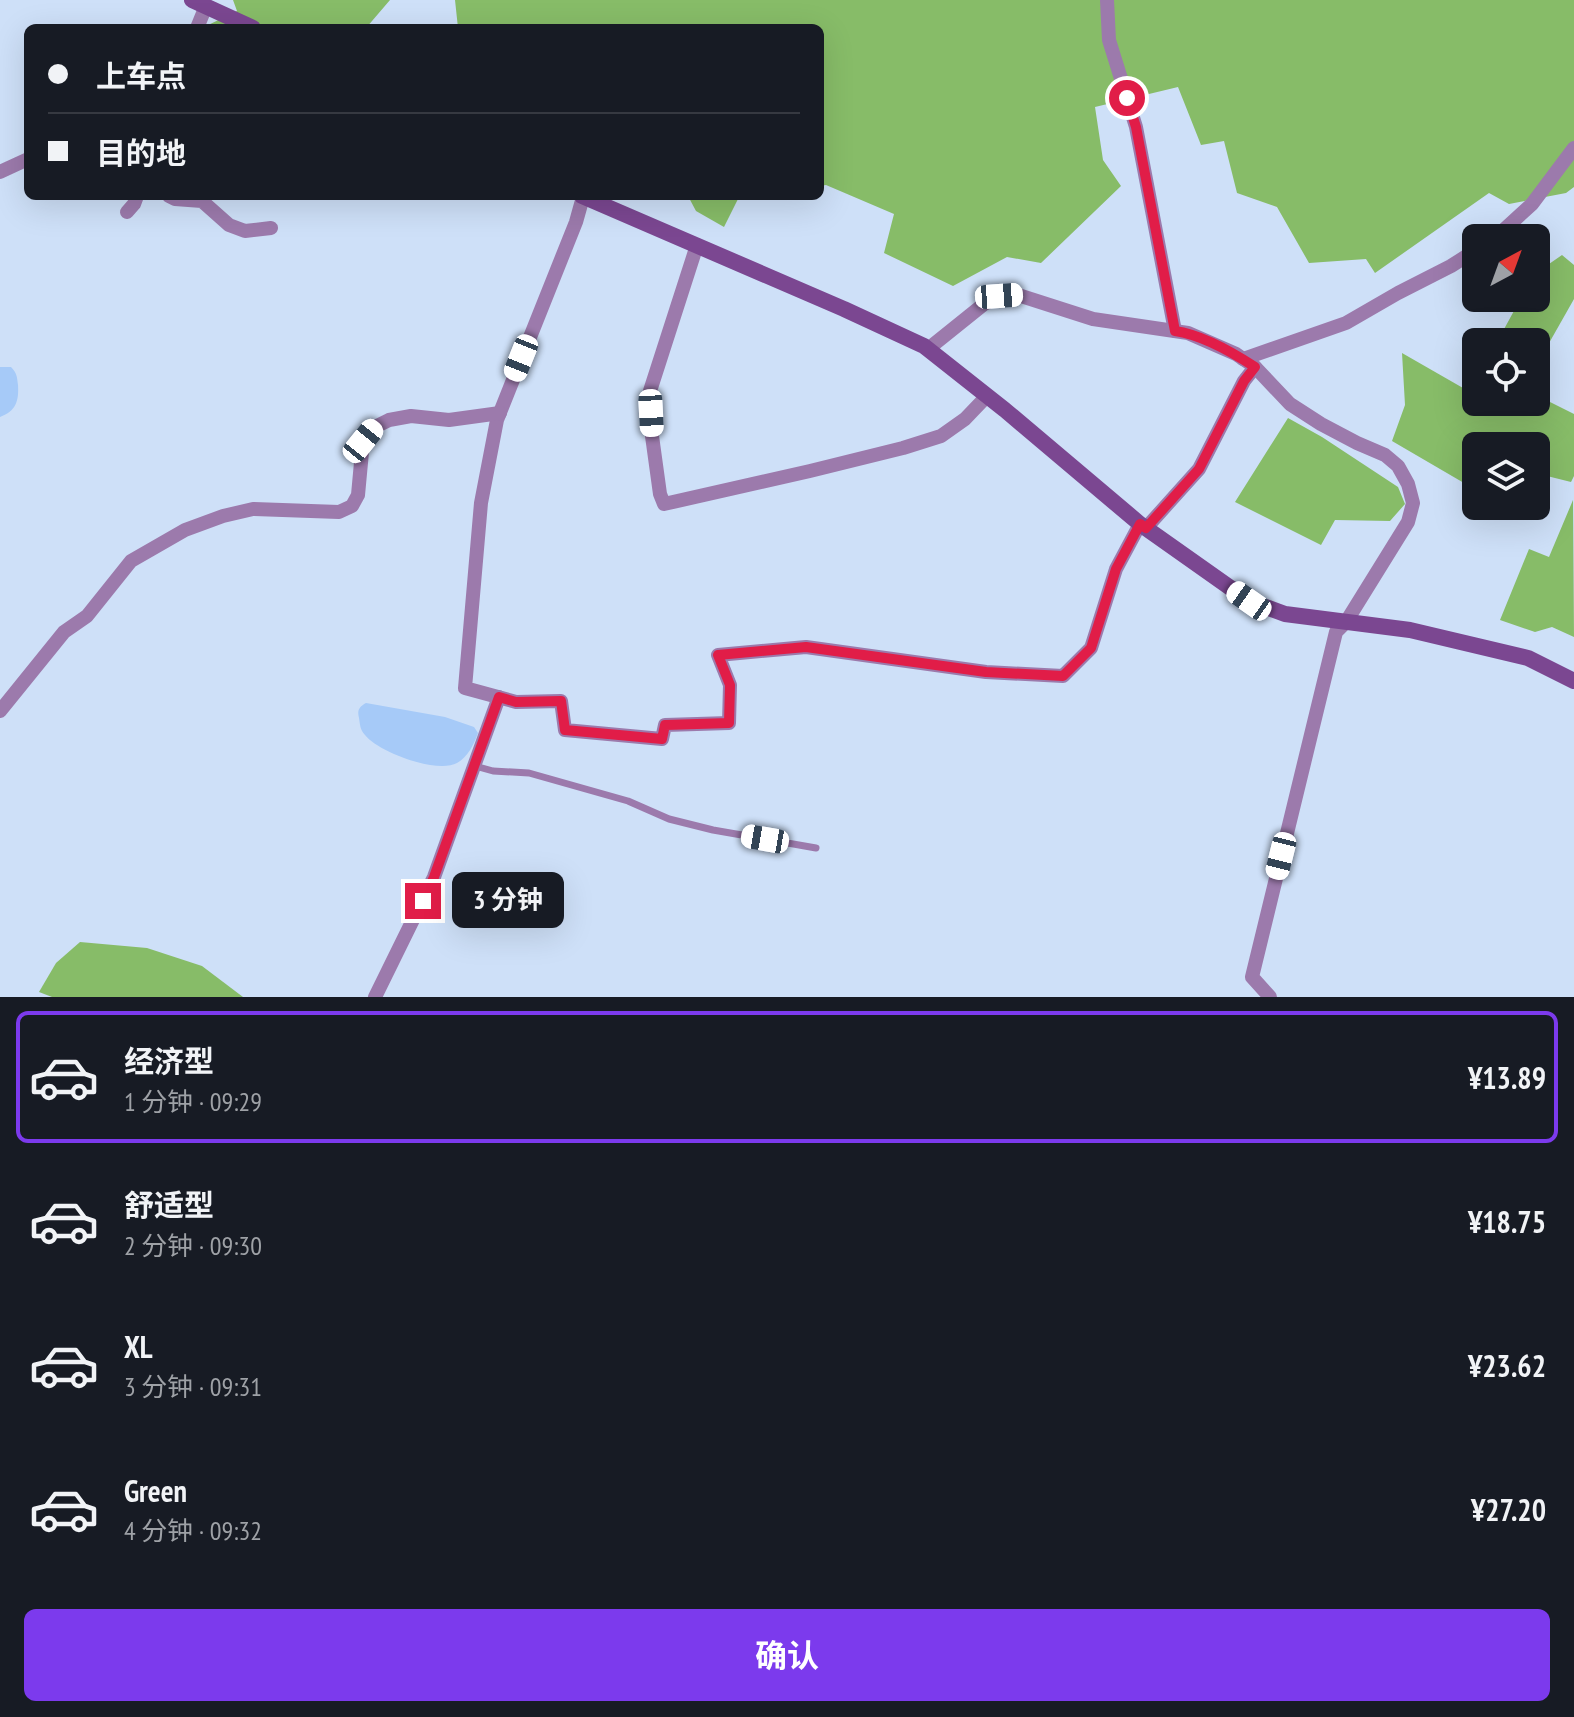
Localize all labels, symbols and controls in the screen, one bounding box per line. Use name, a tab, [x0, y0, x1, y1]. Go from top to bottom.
text: 上车点	[96, 56, 186, 95]
route start	[1109, 80, 1145, 116]
text: 目的地	[96, 133, 186, 172]
north arrow	[1462, 224, 1550, 312]
map controls	[1462, 224, 1550, 520]
car	[974, 282, 1024, 310]
button: locate	[1462, 328, 1550, 416]
car	[501, 331, 541, 385]
car	[638, 388, 664, 438]
car	[339, 415, 387, 467]
button: layers	[1462, 432, 1550, 520]
car	[1222, 577, 1276, 625]
car	[739, 823, 791, 855]
car	[1264, 830, 1298, 882]
callout: 3 分钟	[451, 873, 563, 929]
route end	[405, 883, 441, 919]
text: 3 分钟	[473, 883, 543, 916]
icon: car	[28, 1041, 100, 1113]
text: 经济型	[124, 1041, 214, 1080]
text: ¥13.89	[1468, 1058, 1546, 1097]
text: 1 分钟 · 09:29	[124, 1085, 262, 1118]
icon: car	[28, 1185, 100, 1257]
text: 舒适型	[124, 1185, 214, 1224]
text: ¥18.75	[1468, 1202, 1546, 1241]
text: 2 分钟 · 09:30	[124, 1229, 262, 1262]
text: XL	[124, 1327, 153, 1366]
icon: car	[28, 1329, 100, 1401]
text: ¥23.62	[1468, 1346, 1546, 1385]
text: 3 分钟 · 09:31	[124, 1370, 262, 1403]
text: Green	[124, 1471, 187, 1510]
icon: car	[28, 1473, 100, 1545]
text: ¥27.20	[1471, 1490, 1546, 1529]
text: 4 分钟 · 09:32	[124, 1514, 262, 1547]
button: 确认	[24, 1609, 1550, 1701]

